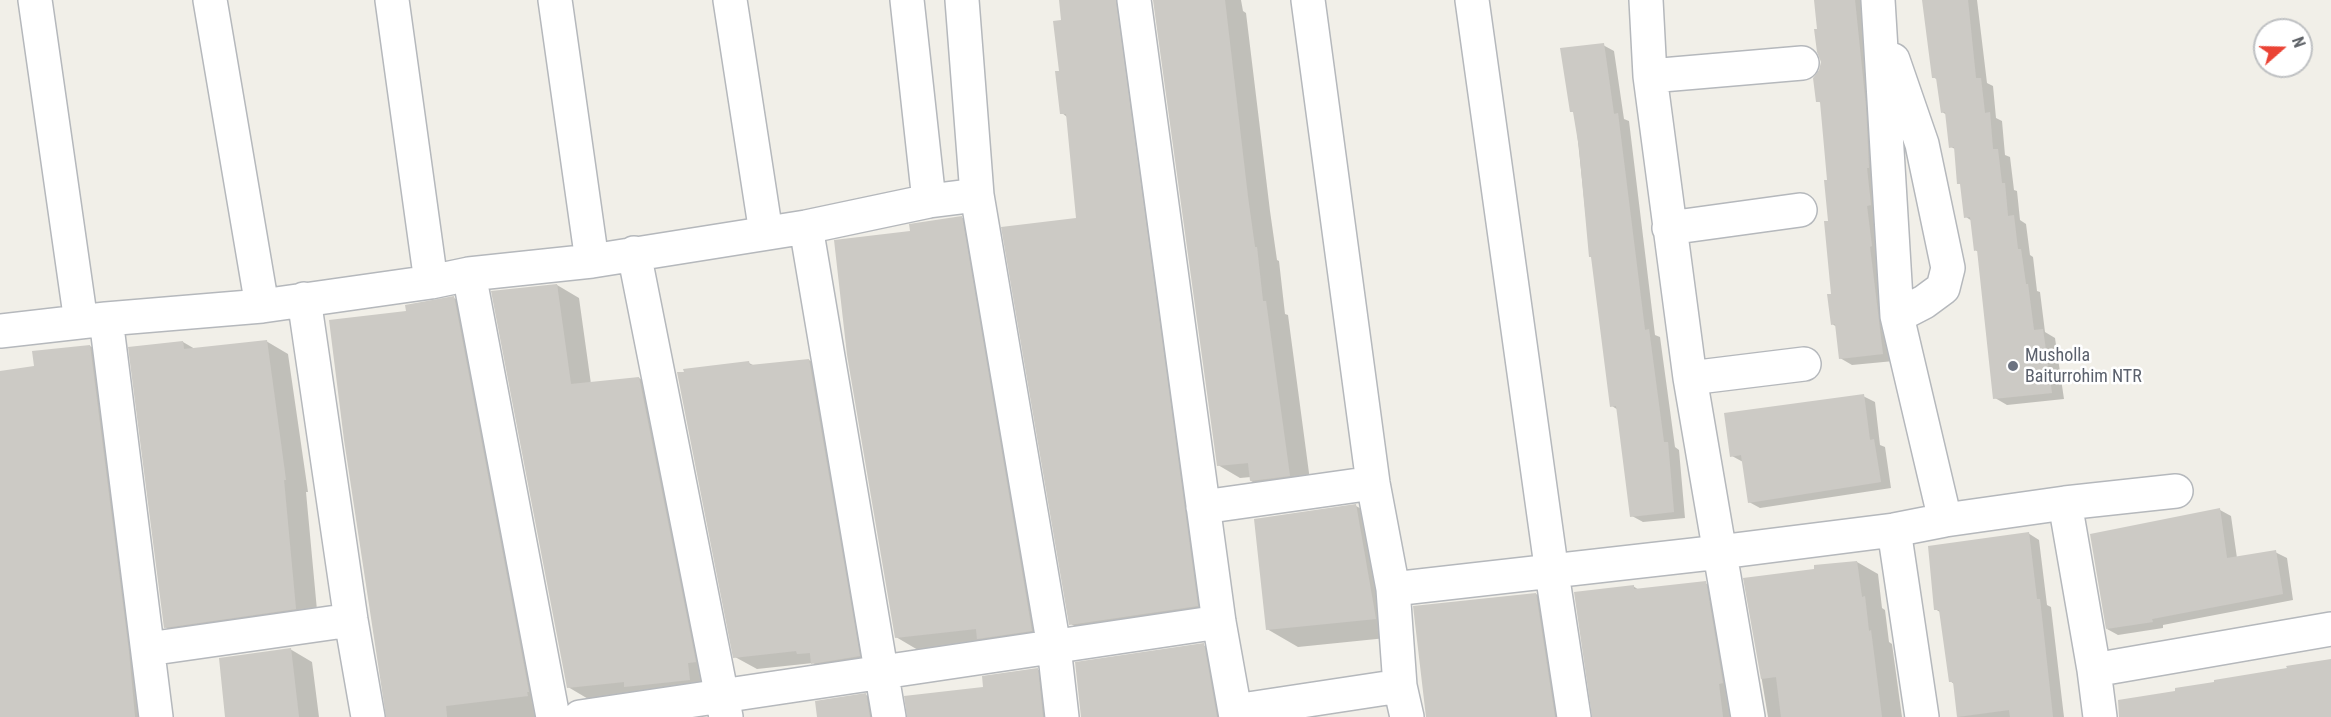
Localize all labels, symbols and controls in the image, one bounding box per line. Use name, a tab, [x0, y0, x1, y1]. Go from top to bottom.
north arrow	[2253, 18, 2313, 78]
text: N	[2288, 34, 2309, 50]
place label: Musholla Baiturrohim NTR	[2025, 345, 2142, 388]
marker: Musholla Baiturrohim NTR	[2006, 359, 2020, 373]

